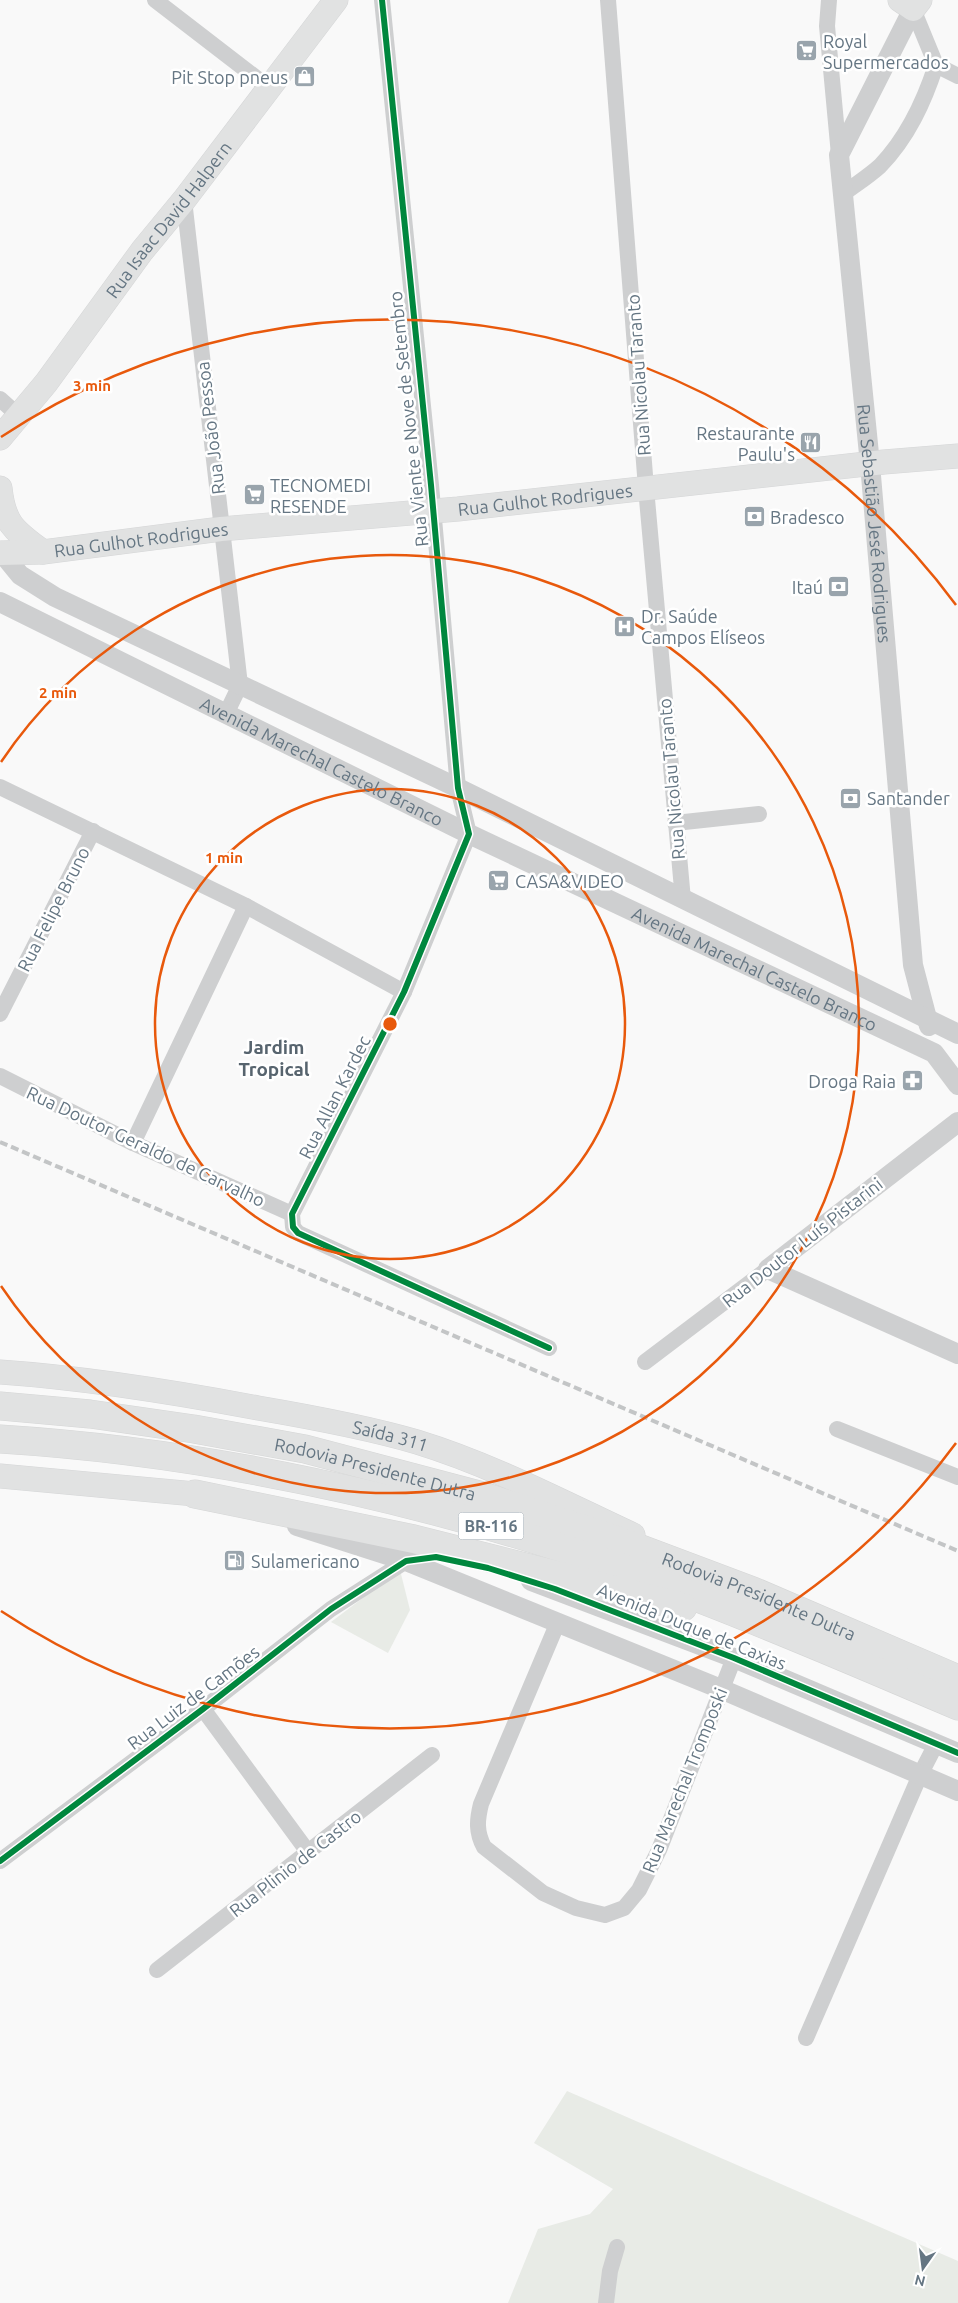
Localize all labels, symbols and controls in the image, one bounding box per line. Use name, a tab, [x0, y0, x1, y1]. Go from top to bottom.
place label: Royal Supermercados	[823, 31, 949, 72]
supermarket icon: Royal Supermercados	[795, 39, 819, 63]
shop icon: Pit Stop pneus	[292, 65, 316, 89]
place label: Pit Stop pneus	[171, 67, 288, 87]
street label: Rua Isaac David Halpern	[102, 137, 235, 301]
street label: Rua Viente e Nove de Setembro	[385, 290, 431, 548]
street label: Rua Nicolau Taranto	[622, 294, 654, 456]
street label: Rua João Pessoa	[192, 360, 228, 496]
text: 3 min	[73, 377, 111, 394]
street label: Rua Sebastião Jesé Rodrigues	[854, 403, 895, 644]
place label: Restaurante Paulu's	[696, 423, 795, 464]
restaurant icon: Restaurante Paulu's	[799, 431, 823, 455]
place label: TECNOMEDI RESENDE	[270, 475, 371, 516]
street label: Rua Gulhot Rodrigues	[457, 480, 634, 519]
supermarket icon: TECNOMEDI RESENDE	[242, 483, 266, 507]
bank icon: Bradesco	[742, 505, 766, 529]
place label: Bradesco	[770, 507, 845, 527]
street label: Rua Gulhot Rodrigues	[53, 518, 229, 560]
bank icon: Itaú	[827, 575, 851, 599]
place label: Itaú	[792, 577, 823, 597]
place label: Dr. Saúde Campos Elíseos	[641, 606, 765, 647]
hospital icon: Dr. Saúde Campos Elíseos	[613, 614, 637, 638]
text: 2 min	[39, 684, 77, 701]
street label: Avenida Marechal Castelo Branco	[197, 693, 446, 830]
street label: Rua Nicolau Taranto	[654, 698, 688, 860]
bank icon: Santander	[839, 786, 863, 810]
place label: Santander	[867, 788, 950, 808]
street label: Rua Felipe Bruno	[13, 843, 93, 975]
text: 1 min	[205, 849, 243, 866]
supermarket icon: CASA&VIDEO	[487, 869, 511, 893]
place label: CASA&VIDEO	[515, 871, 624, 891]
street label: Avenida Marechal Castelo Branco	[629, 902, 880, 1035]
centre of rings	[381, 1015, 399, 1033]
street label: Rua Allan Kardec	[294, 1032, 374, 1162]
district label: Jardim Tropical	[238, 1036, 310, 1080]
pharmacy icon: Droga Raia	[900, 1069, 924, 1093]
place label: Droga Raia	[808, 1071, 896, 1091]
street label: Rua Doutor Geraldo de Carvalho	[24, 1082, 268, 1210]
street label: Rua Doutor Luís Pistarini	[718, 1173, 886, 1311]
street label: Saída 311	[351, 1416, 431, 1455]
street label: Rodovia Presidente Dutra	[273, 1434, 478, 1504]
road number: BR-116	[458, 1512, 524, 1540]
street label: Rodovia Presidente Dutra	[660, 1548, 859, 1644]
fuel station icon: Sulamericano	[223, 1549, 247, 1573]
place label: Sulamericano	[251, 1551, 360, 1571]
street label: Avenida Duque de Caxias	[595, 1579, 790, 1673]
street label: Rua Luiz de Camões	[123, 1641, 263, 1753]
street label: Rua Marechal Tromposki	[638, 1685, 730, 1875]
street label: Rua Plinio de Castro	[225, 1806, 365, 1920]
north arrow	[898, 2243, 948, 2293]
text: N	[913, 2272, 927, 2290]

